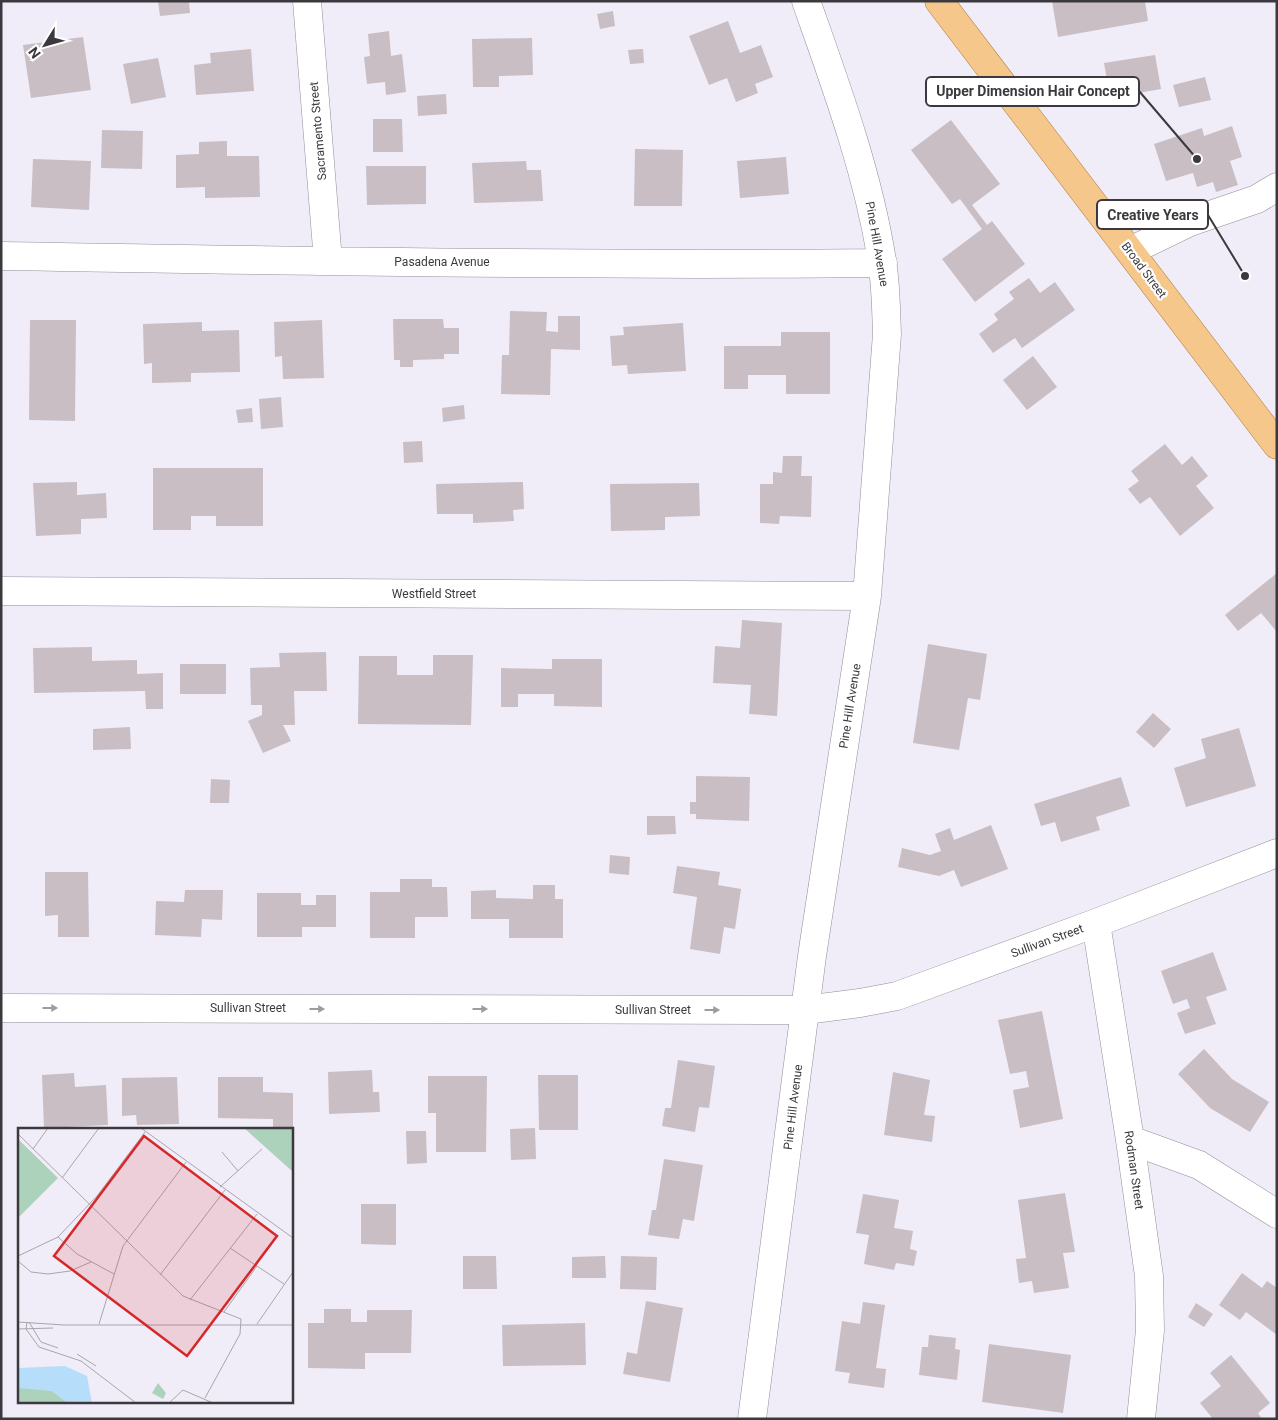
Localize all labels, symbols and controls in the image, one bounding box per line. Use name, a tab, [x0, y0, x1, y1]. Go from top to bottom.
north arrow	[20, 20, 70, 70]
text: N	[25, 44, 44, 62]
callout: Upper Dimension Hair Concept	[926, 77, 1139, 106]
street label: Sacramento Street	[307, 81, 329, 181]
text: Upper Dimension Hair Concept	[936, 83, 1130, 99]
street label: Pine Hill Avenue	[863, 200, 891, 288]
callout: Creative Years	[1097, 200, 1208, 229]
text: Creative Years	[1107, 207, 1199, 223]
street label: Broad Street	[1118, 239, 1170, 301]
street label: Pasadena Avenue	[394, 255, 490, 269]
street label: Westfield Street	[392, 587, 476, 601]
street label: Pine Hill Avenue	[836, 662, 864, 750]
street label: Sullivan Street	[1009, 921, 1085, 961]
street label: Sullivan Street	[210, 1001, 286, 1015]
street label: Sullivan Street	[615, 1003, 691, 1017]
one-way arrow	[42, 1004, 58, 1012]
one-way arrow	[310, 1005, 326, 1013]
one-way arrow	[472, 1005, 488, 1013]
one-way arrow	[705, 1006, 721, 1014]
street label: Pine Hill Avenue	[781, 1063, 805, 1151]
inset map	[18, 1128, 292, 1402]
street label: Rodman Street	[1122, 1130, 1146, 1210]

